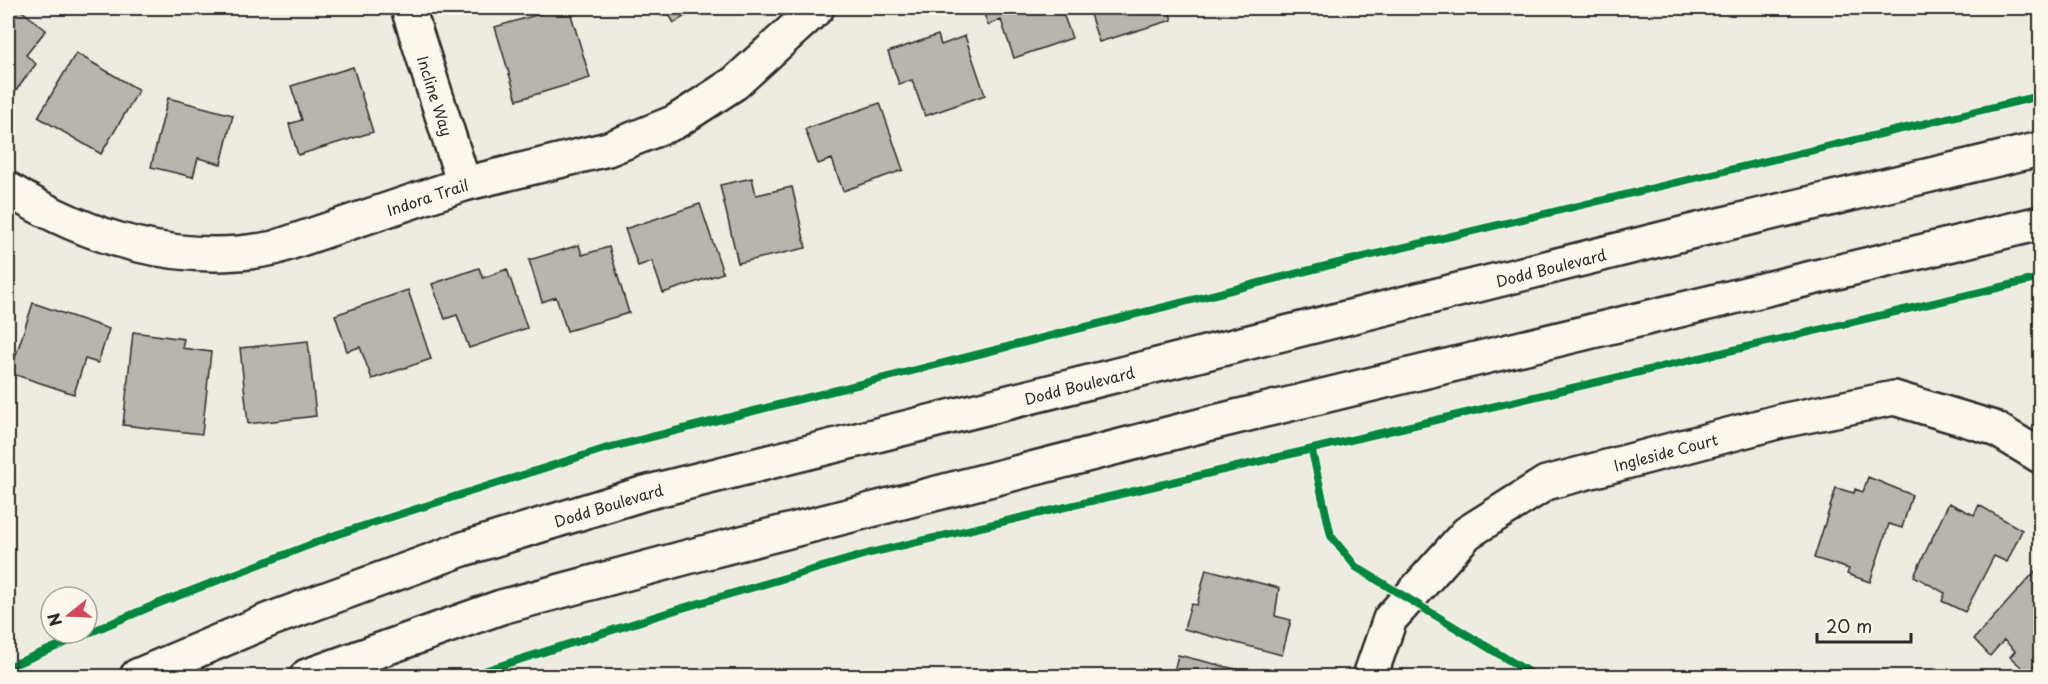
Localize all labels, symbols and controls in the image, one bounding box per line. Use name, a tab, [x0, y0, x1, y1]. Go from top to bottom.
street label: Incline Way	[412, 52, 460, 139]
street label: Indora Trail	[383, 172, 470, 221]
street label: Dodd Boulevard	[1493, 242, 1608, 292]
street label: Dodd Boulevard	[1022, 360, 1137, 409]
street label: Ingleside Court	[1611, 427, 1720, 476]
street label: Dodd Boulevard	[551, 477, 665, 532]
north arrow	[39, 585, 99, 645]
scale bar	[1817, 606, 1912, 644]
text: N	[40, 610, 67, 630]
text: 20 m	[1826, 612, 1872, 639]

